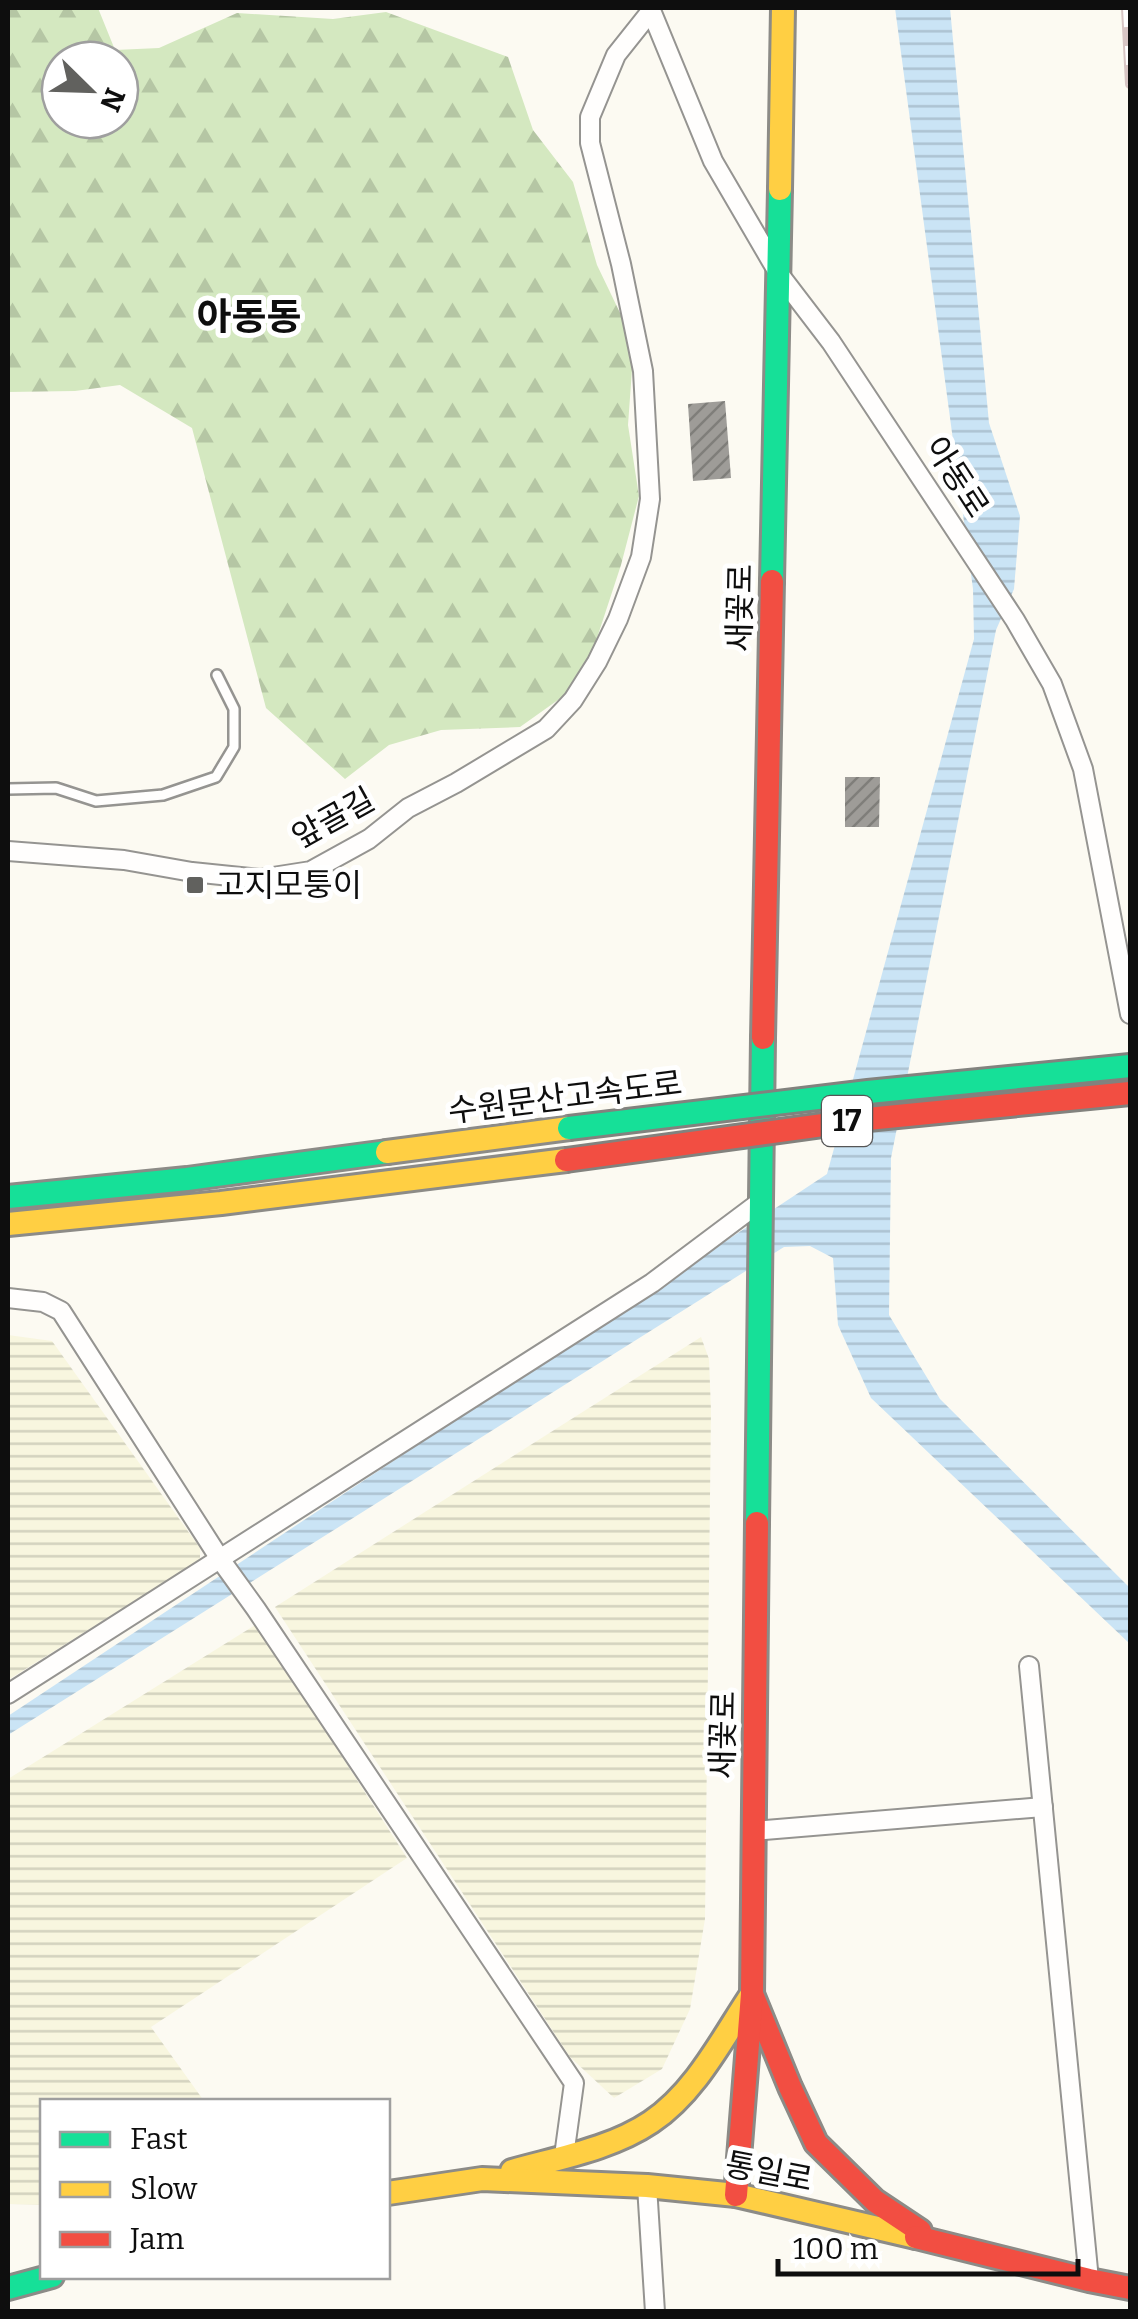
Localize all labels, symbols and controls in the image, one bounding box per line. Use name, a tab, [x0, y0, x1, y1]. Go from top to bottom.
north arrow	[40, 40, 140, 140]
text: N	[93, 83, 132, 116]
district label: 아동동	[197, 294, 301, 340]
street label: 아동로	[917, 430, 997, 524]
street label: 새꽃로	[720, 564, 760, 652]
street label: 앞골길	[285, 780, 381, 856]
place label: 고지모퉁이	[215, 866, 362, 904]
marker: 고지모퉁이	[184, 874, 206, 896]
street label: 수원문산고속도로	[446, 1064, 684, 1130]
road number: 17	[822, 1096, 872, 1146]
street label: 새꽃로	[703, 1691, 743, 1779]
legend	[40, 2099, 390, 2279]
text: Fast	[130, 2121, 188, 2157]
street label: 통일로	[722, 2145, 816, 2199]
text: Slow	[130, 2171, 198, 2207]
scale bar	[778, 2214, 1078, 2276]
text: Jam	[129, 2221, 185, 2257]
text: 100 m	[793, 2231, 879, 2267]

